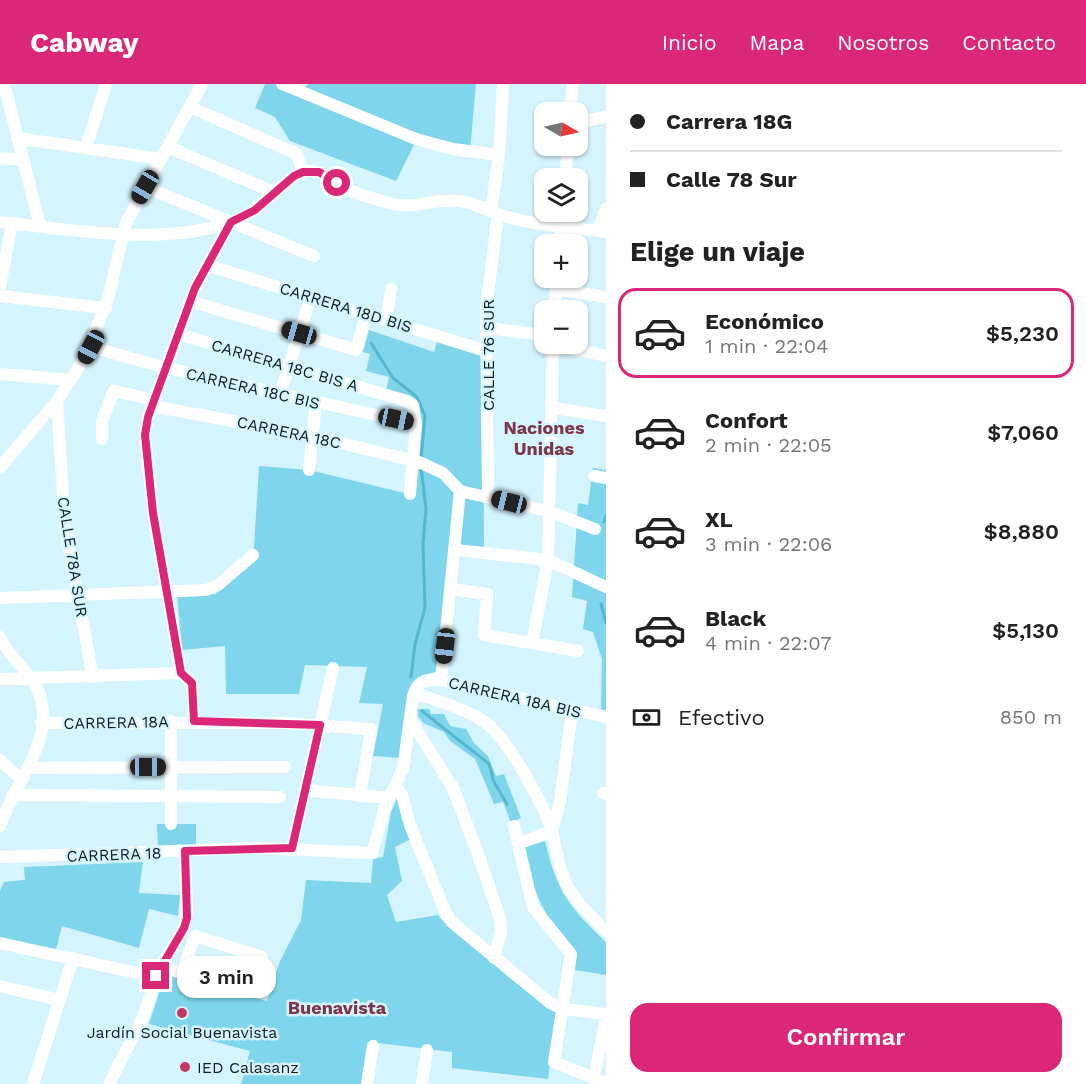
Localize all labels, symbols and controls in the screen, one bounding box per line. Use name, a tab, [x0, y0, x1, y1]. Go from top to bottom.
text: Cabway	[30, 26, 139, 59]
text: Inicio	[662, 30, 717, 55]
text: Mapa	[750, 30, 804, 55]
text: Nosotros	[837, 30, 929, 55]
text: Contacto	[962, 30, 1056, 55]
north arrow	[534, 102, 588, 156]
map controls	[534, 102, 588, 354]
text: Carrera 18G	[666, 109, 792, 134]
car	[128, 167, 162, 207]
text: Calle 78 Sur	[666, 167, 797, 192]
button: layers	[534, 168, 588, 222]
route start	[323, 169, 350, 196]
button: +	[534, 234, 588, 288]
text: Elige un viaje	[630, 236, 805, 268]
street label: CARRERA 18D BIS	[277, 278, 414, 337]
street label: CALLE 76 SUR	[479, 299, 498, 411]
button: −	[534, 300, 588, 354]
icon: car	[633, 306, 687, 360]
text: Económico	[705, 309, 824, 334]
car	[279, 319, 319, 347]
text: $5,230	[986, 321, 1059, 346]
car	[75, 327, 107, 367]
text: 1 min · 22:04	[705, 334, 828, 358]
street label: CARRERA 18C BIS A	[208, 335, 362, 395]
street label: CARRERA 18C BIS	[184, 363, 322, 413]
icon: car	[633, 405, 687, 459]
car	[377, 406, 415, 432]
text: Confort	[705, 408, 788, 433]
street label: CARRERA 18C	[235, 412, 343, 453]
district label: Naciones Unidas	[503, 417, 585, 459]
text: $7,060	[987, 420, 1059, 445]
text: 2 min · 22:05	[705, 433, 832, 457]
car	[489, 489, 529, 515]
street label: CALLE 78A SUR	[54, 495, 91, 619]
icon: car	[633, 504, 687, 558]
text: XL	[705, 507, 733, 532]
text: $8,880	[984, 519, 1059, 544]
text: 3 min · 22:06	[705, 532, 832, 556]
icon: car	[633, 603, 687, 657]
text: Black	[705, 606, 766, 631]
text: $5,130	[992, 618, 1059, 643]
car	[434, 627, 456, 665]
text: 4 min · 22:07	[705, 631, 831, 655]
street label: CARRERA 18A BIS	[447, 673, 583, 722]
icon: cash	[630, 701, 663, 734]
text: Efectivo	[678, 705, 765, 730]
text: 850 m	[1000, 705, 1062, 729]
street label: CARRERA 18A	[63, 712, 169, 733]
car	[130, 758, 166, 776]
street label: CARRERA 18	[66, 843, 162, 866]
callout: 3 min	[177, 955, 276, 997]
route end	[142, 962, 169, 989]
text: 3 min	[199, 965, 254, 989]
district label: Buenavista	[288, 997, 387, 1018]
button: Confirmar	[630, 1003, 1062, 1072]
marker: Jardín Social Buenavista	[175, 1006, 189, 1020]
place label: Jardín Social Buenavista	[87, 1023, 277, 1042]
place label: IED Calasanz	[197, 1058, 299, 1077]
marker: IED Calasanz	[178, 1060, 192, 1074]

